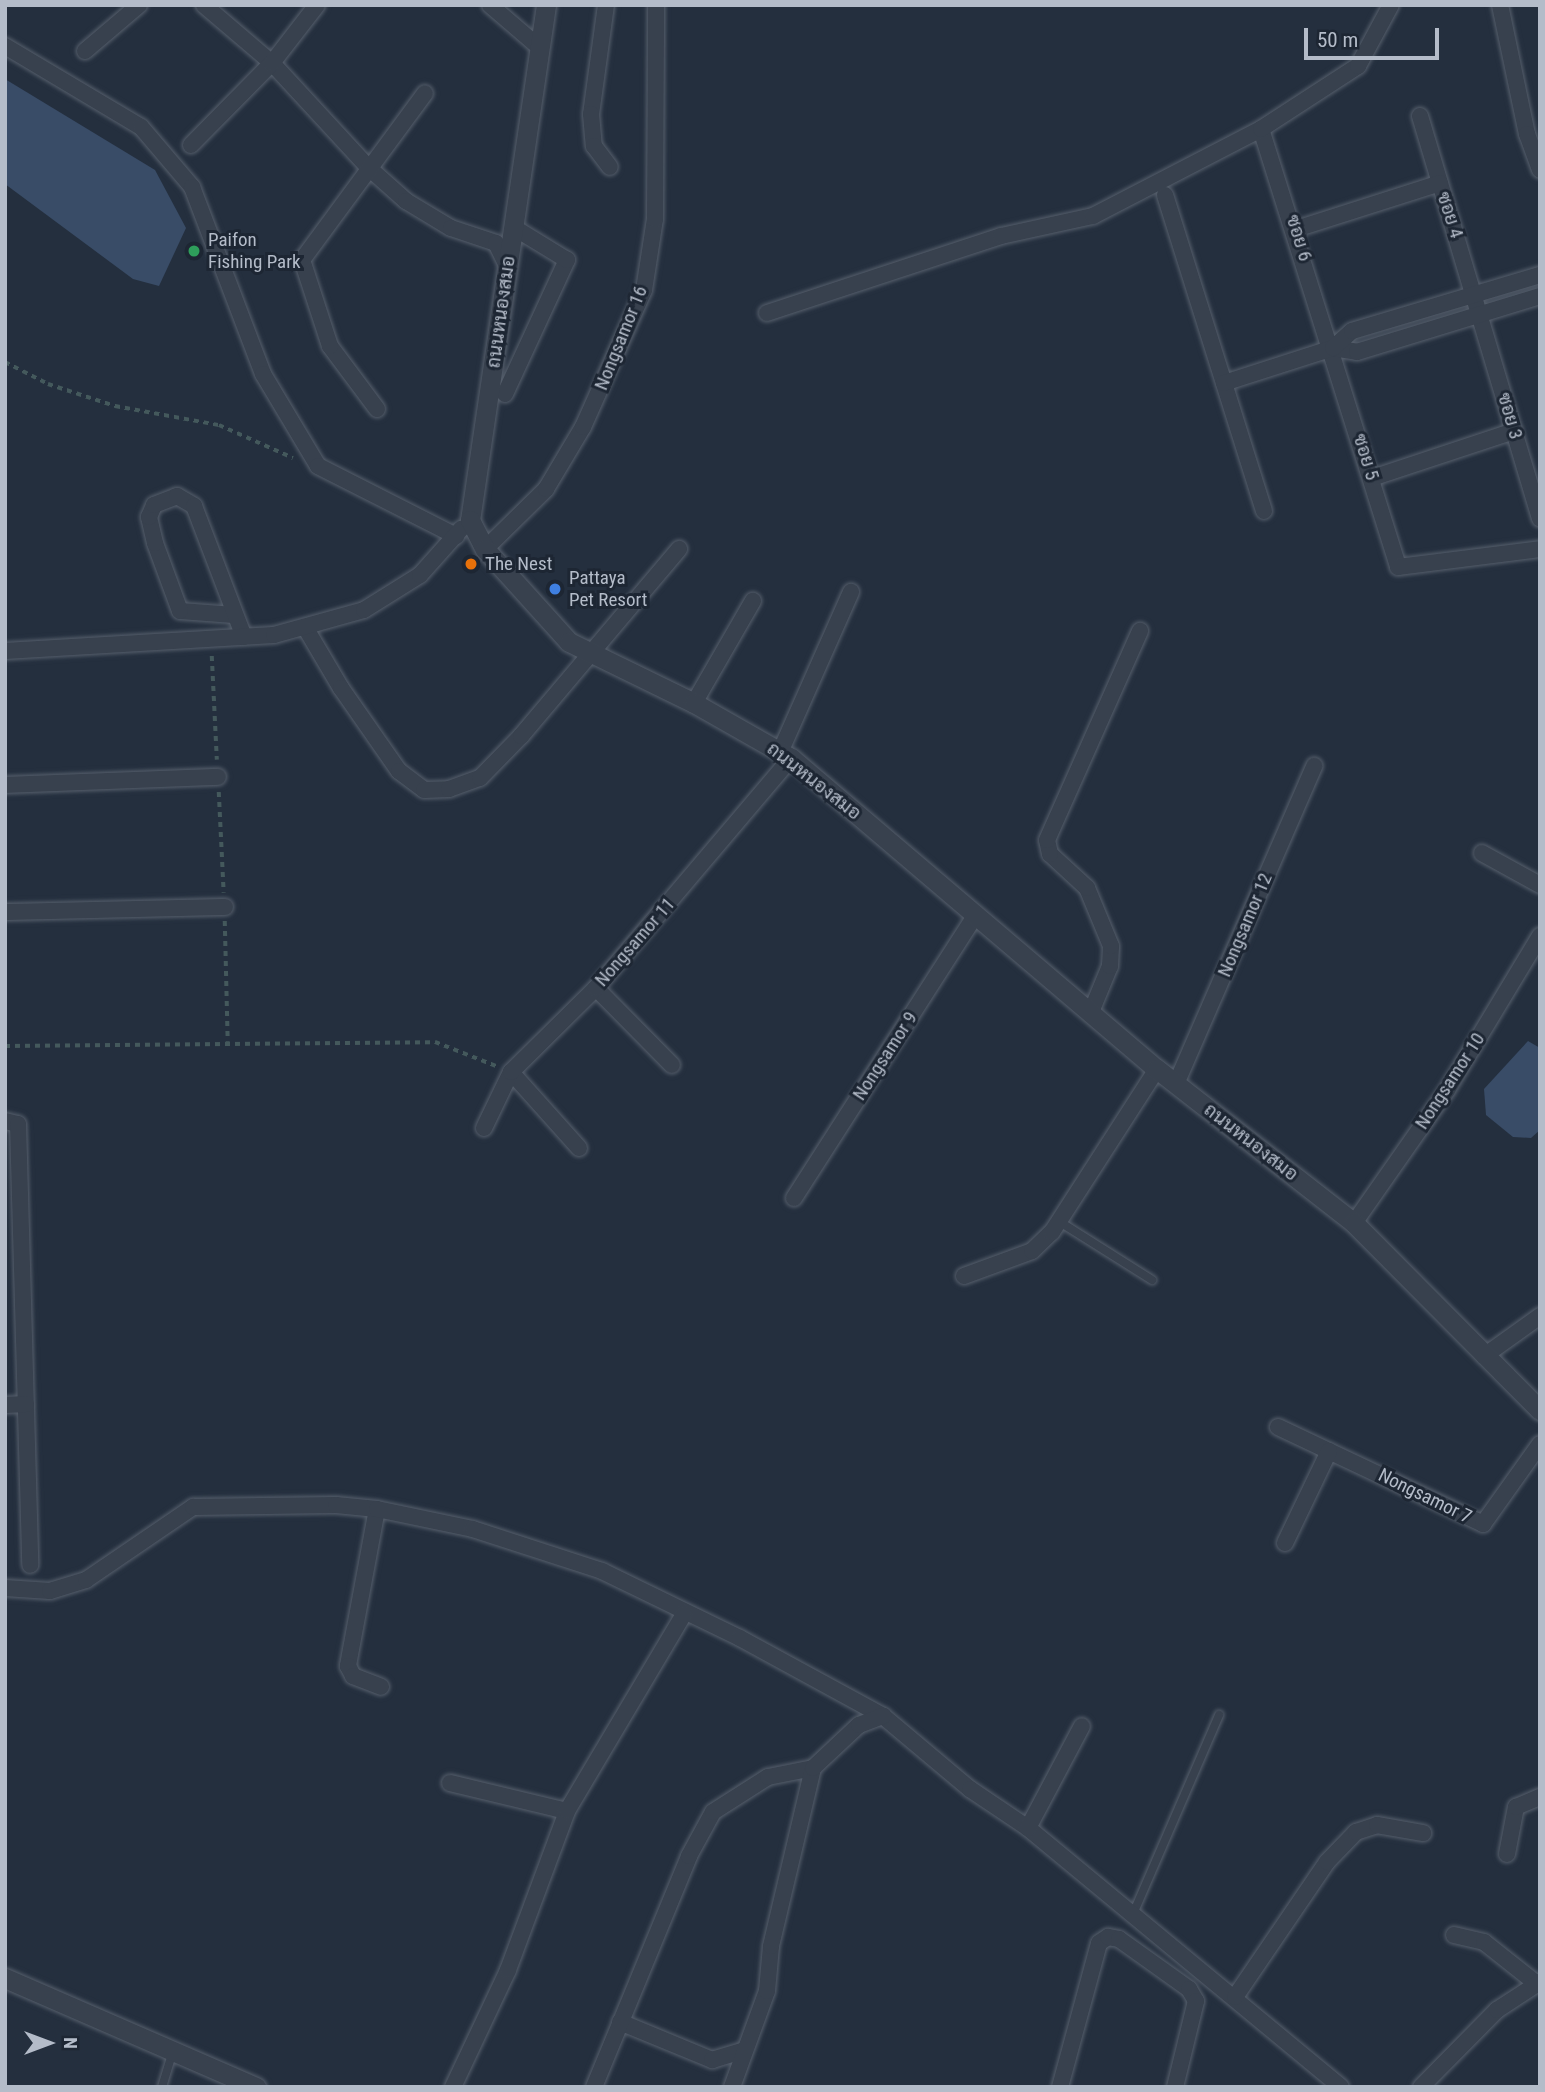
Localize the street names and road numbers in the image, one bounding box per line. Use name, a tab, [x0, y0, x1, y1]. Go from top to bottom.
street label: ซอย 4	[1432, 189, 1468, 241]
street label: ซอย 6	[1281, 212, 1317, 264]
street label: ถนนหนองสมอ	[482, 254, 520, 370]
street label: Nongsamor 16	[590, 283, 652, 393]
street label: ซอย 3	[1493, 390, 1527, 442]
street label: ซอย 5	[1348, 431, 1384, 483]
street label: ถนนหนองสมอ	[762, 737, 866, 825]
street label: Nongsamor 12	[1213, 870, 1277, 980]
street label: Nongsamor 11	[590, 893, 680, 991]
street label: Nongsamor 9	[848, 1007, 922, 1105]
street label: Nongsamor 10	[1410, 1028, 1490, 1134]
street label: ถนนหนองสมอ	[1199, 1098, 1303, 1186]
street label: Nongsamor 7	[1375, 1464, 1475, 1528]

